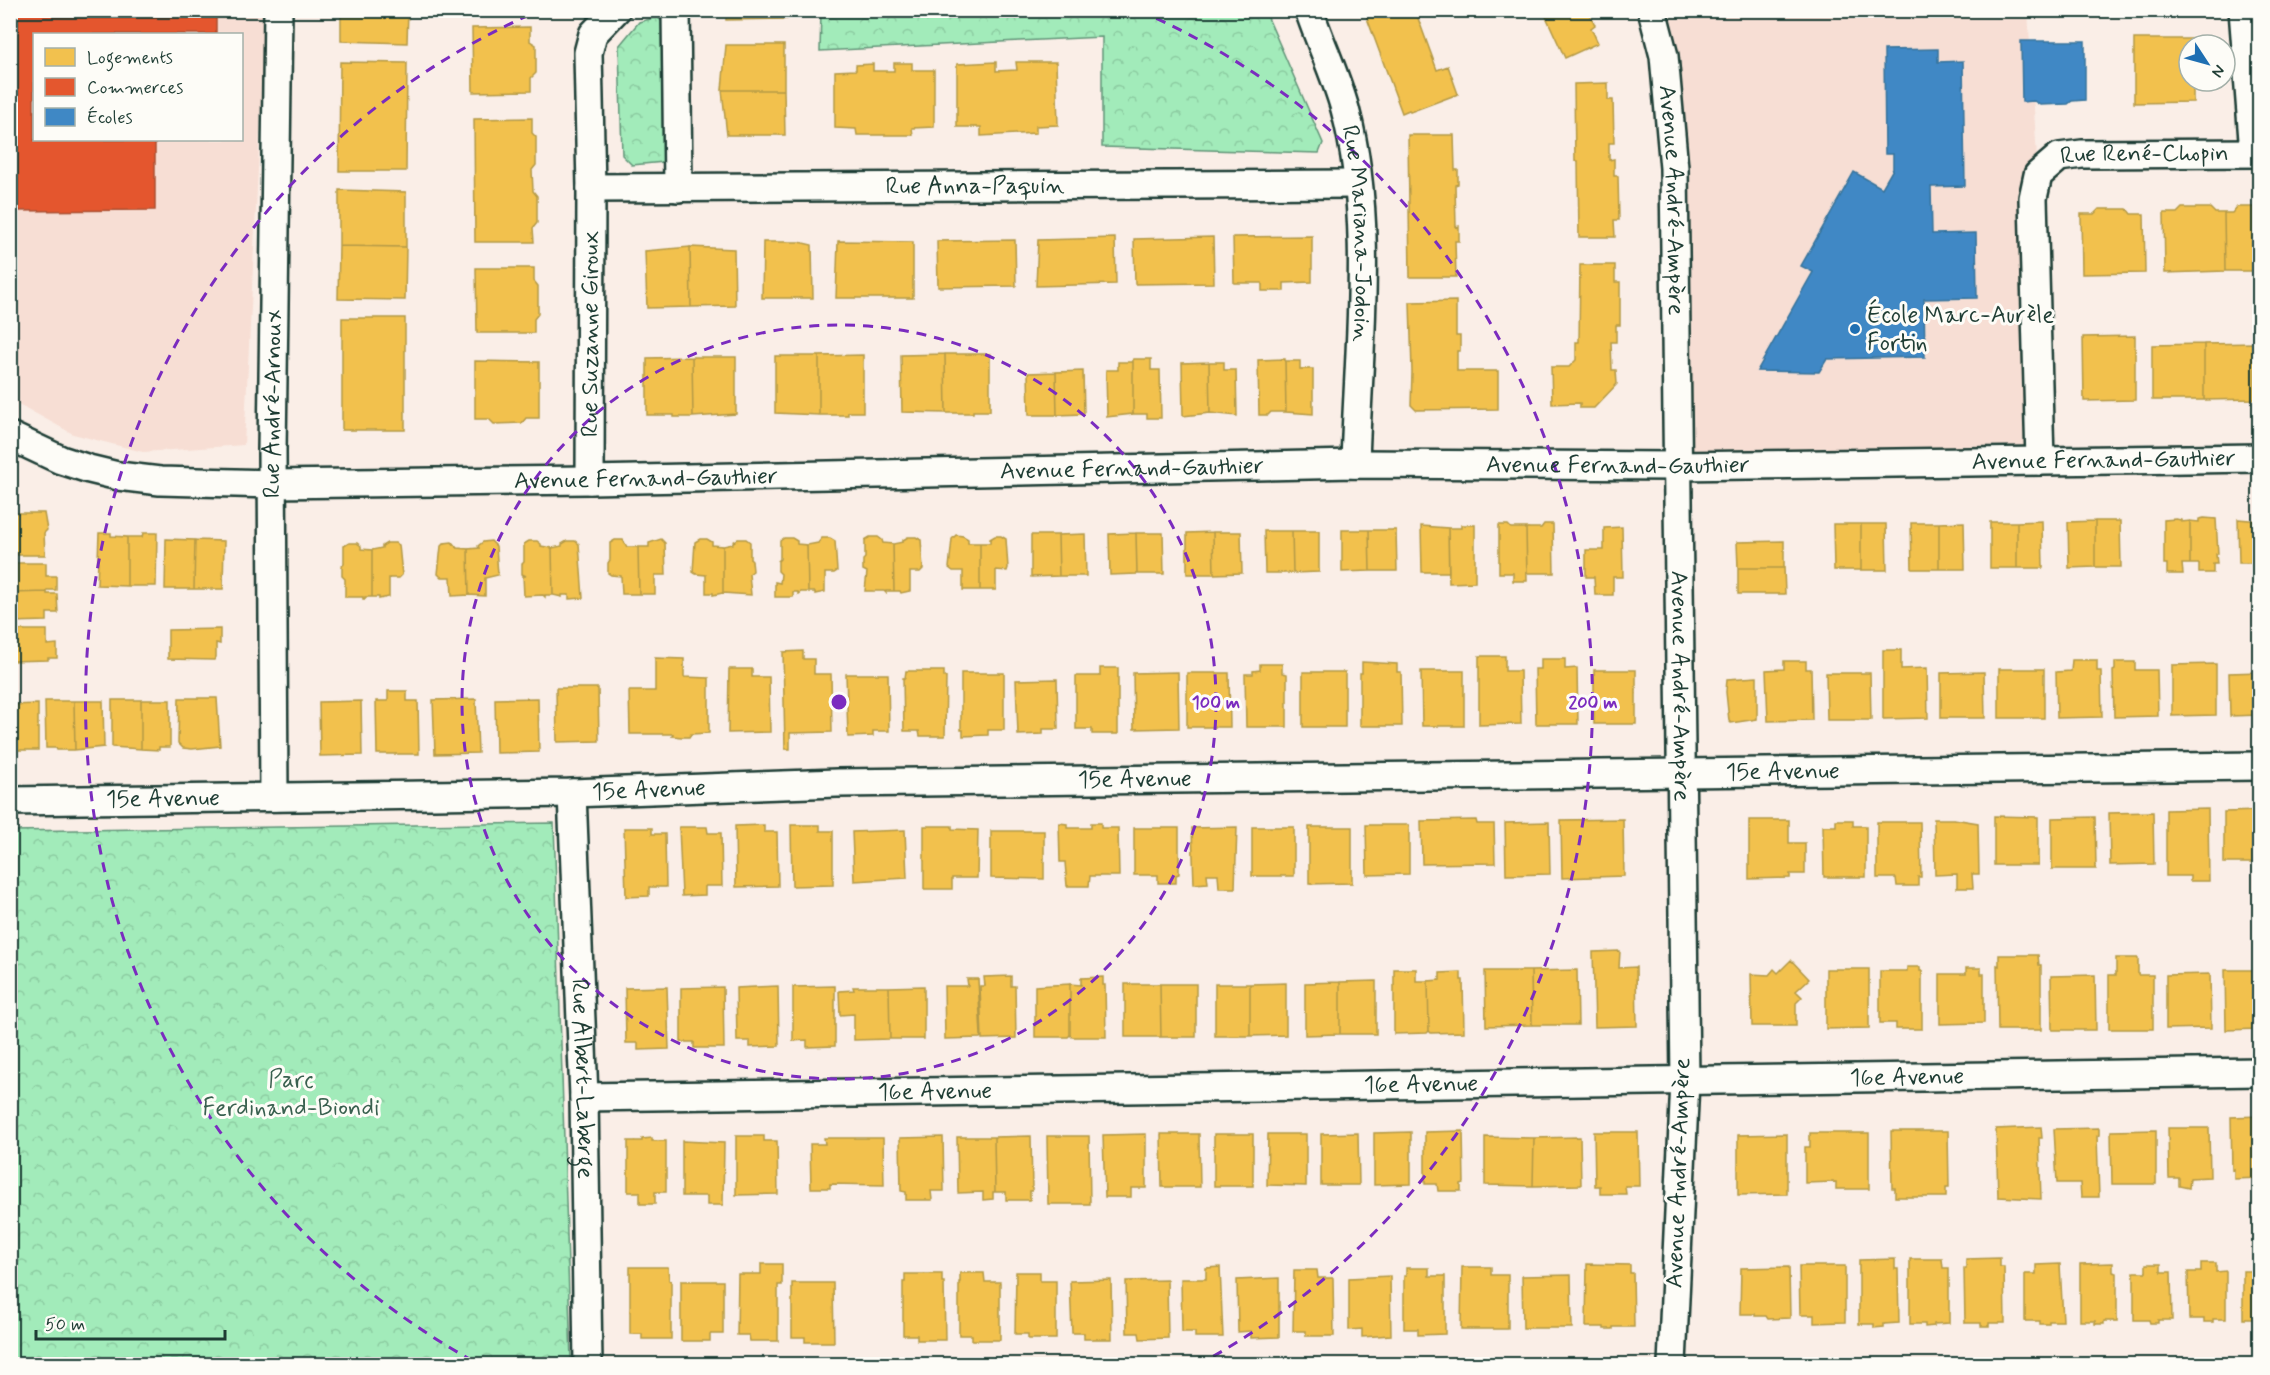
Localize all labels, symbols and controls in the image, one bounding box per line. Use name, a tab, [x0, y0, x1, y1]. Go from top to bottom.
legend	[33, 33, 243, 141]
north arrow	[2177, 33, 2237, 93]
text: Logements	[87, 46, 173, 72]
text: N	[2206, 60, 2230, 81]
text: Commerces	[87, 76, 183, 100]
street label: Avenue André-Ampère	[1651, 83, 1691, 316]
text: Écoles	[87, 106, 133, 130]
street label: Rue Mariana-Jodoin	[1334, 122, 1378, 343]
street label: Rue René-Chopin	[2058, 138, 2229, 172]
street label: Rue Anna-Paquin	[885, 170, 1065, 202]
street label: Rue Suzanne Giroux	[575, 230, 606, 437]
place label: École Marc-Aurèle Fortin	[1867, 298, 2054, 359]
street label: Rue André-Arnoux	[256, 309, 289, 498]
marker: École Marc-Aurèle Fortin	[1848, 322, 1862, 336]
street label: Avenue Fernand-Gauthier	[1972, 443, 2236, 477]
street label: Avenue Fernand-Gauthier	[1486, 449, 1750, 482]
street label: Avenue Fernand-Gauthier	[1000, 450, 1264, 487]
street label: Avenue Fernand-Gauthier	[514, 461, 778, 496]
street label: Avenue André-Ampère	[1663, 570, 1697, 802]
text: 100 m	[1192, 691, 1240, 715]
text: 200 m	[1568, 691, 1618, 715]
centre of rings	[829, 692, 849, 712]
street label: 15e Avenue	[1725, 756, 1840, 788]
street label: 15e Avenue	[1077, 763, 1192, 796]
street label: 15e Avenue	[591, 772, 706, 808]
street label: 15e Avenue	[106, 783, 220, 815]
street label: Rue Albert-Laberge	[564, 978, 601, 1179]
street label: Avenue André-Ampère	[1659, 1057, 1699, 1289]
street label: 16e Avenue	[1849, 1061, 1964, 1094]
park label: Parc Ferdinand-Biondi	[203, 1065, 379, 1124]
street label: 16e Avenue	[1363, 1068, 1478, 1101]
street label: 16e Avenue	[877, 1075, 992, 1108]
scale bar	[36, 1303, 225, 1341]
text: 50 m	[45, 1313, 85, 1337]

